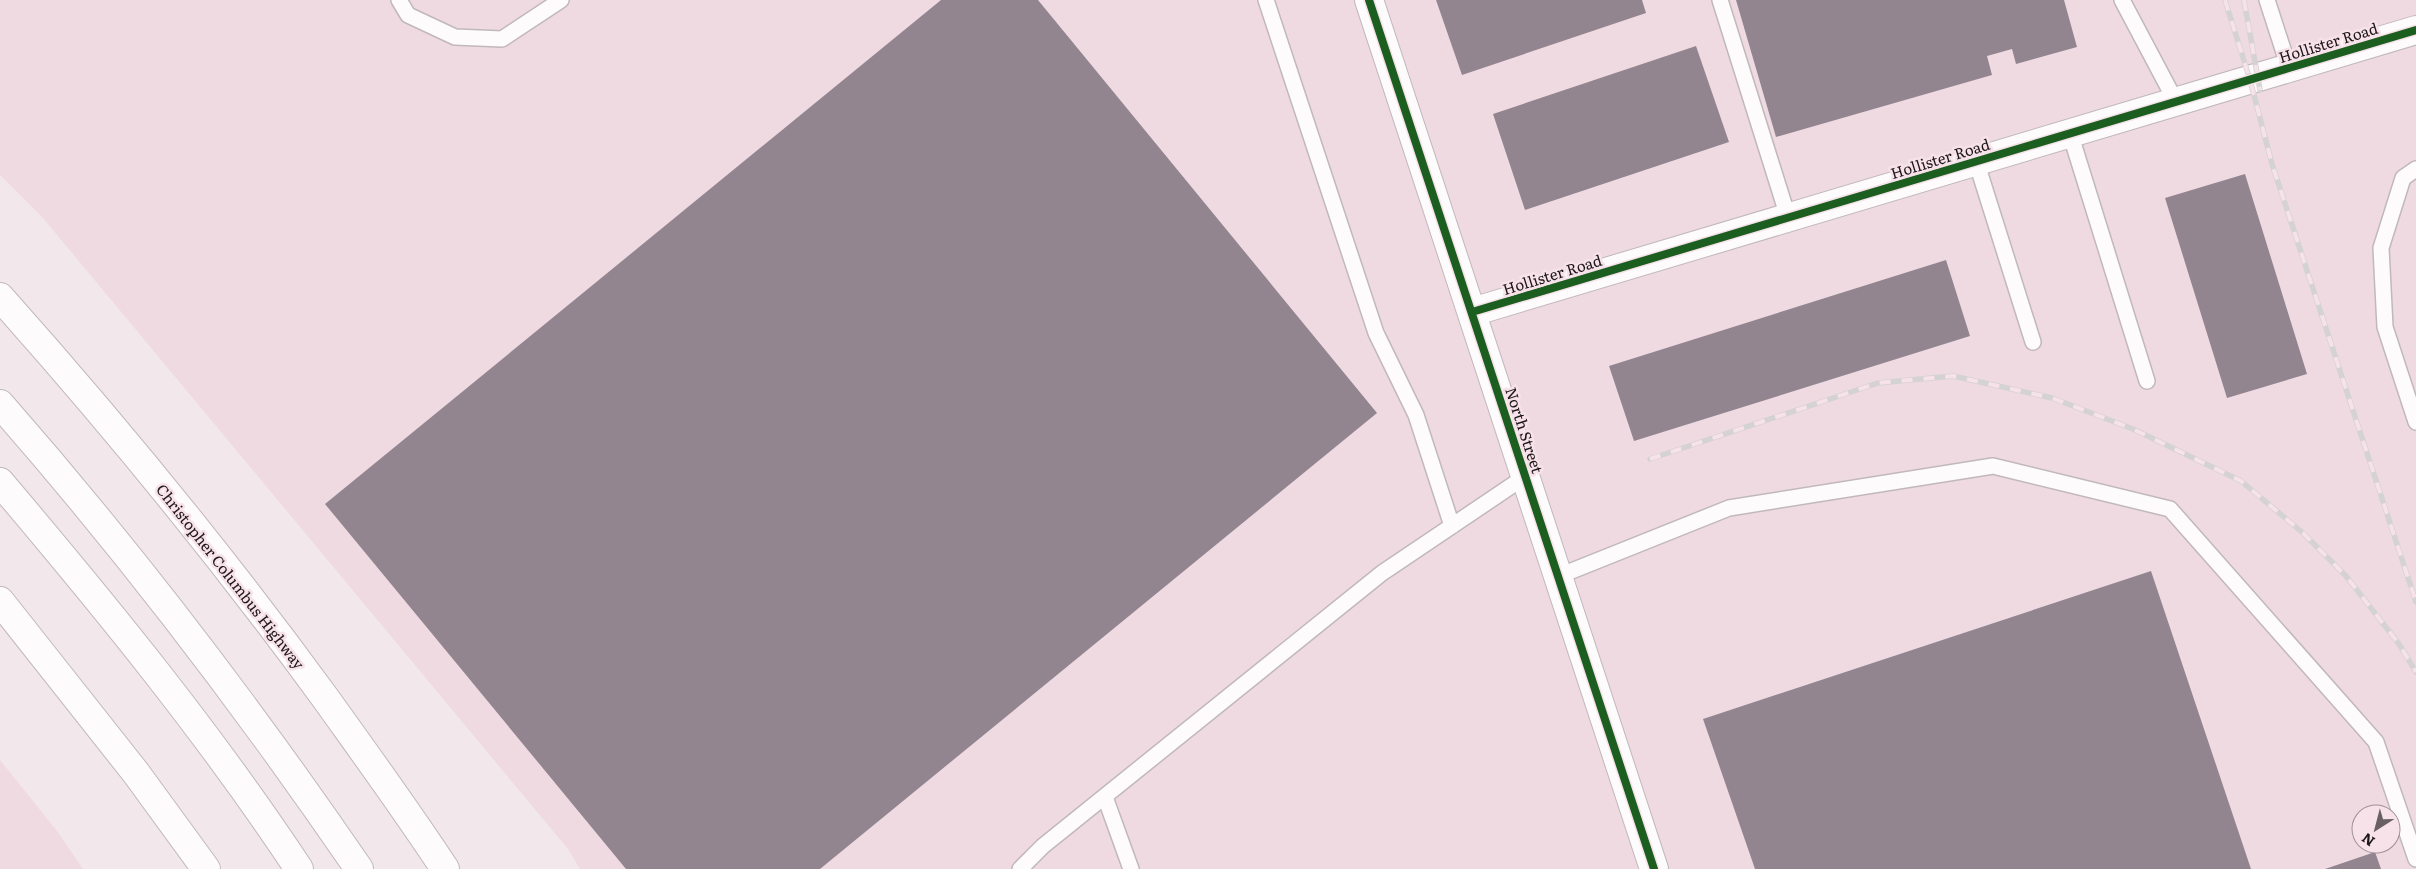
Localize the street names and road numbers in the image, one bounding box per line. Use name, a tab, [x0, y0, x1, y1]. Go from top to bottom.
street label: Hollister Road	[2275, 16, 2381, 68]
street label: Hollister Road	[1887, 132, 1993, 184]
street label: Hollister Road	[1499, 248, 1605, 300]
street label: North Street	[1500, 384, 1550, 476]
street label: Christopher Columbus Highway	[151, 478, 311, 674]

